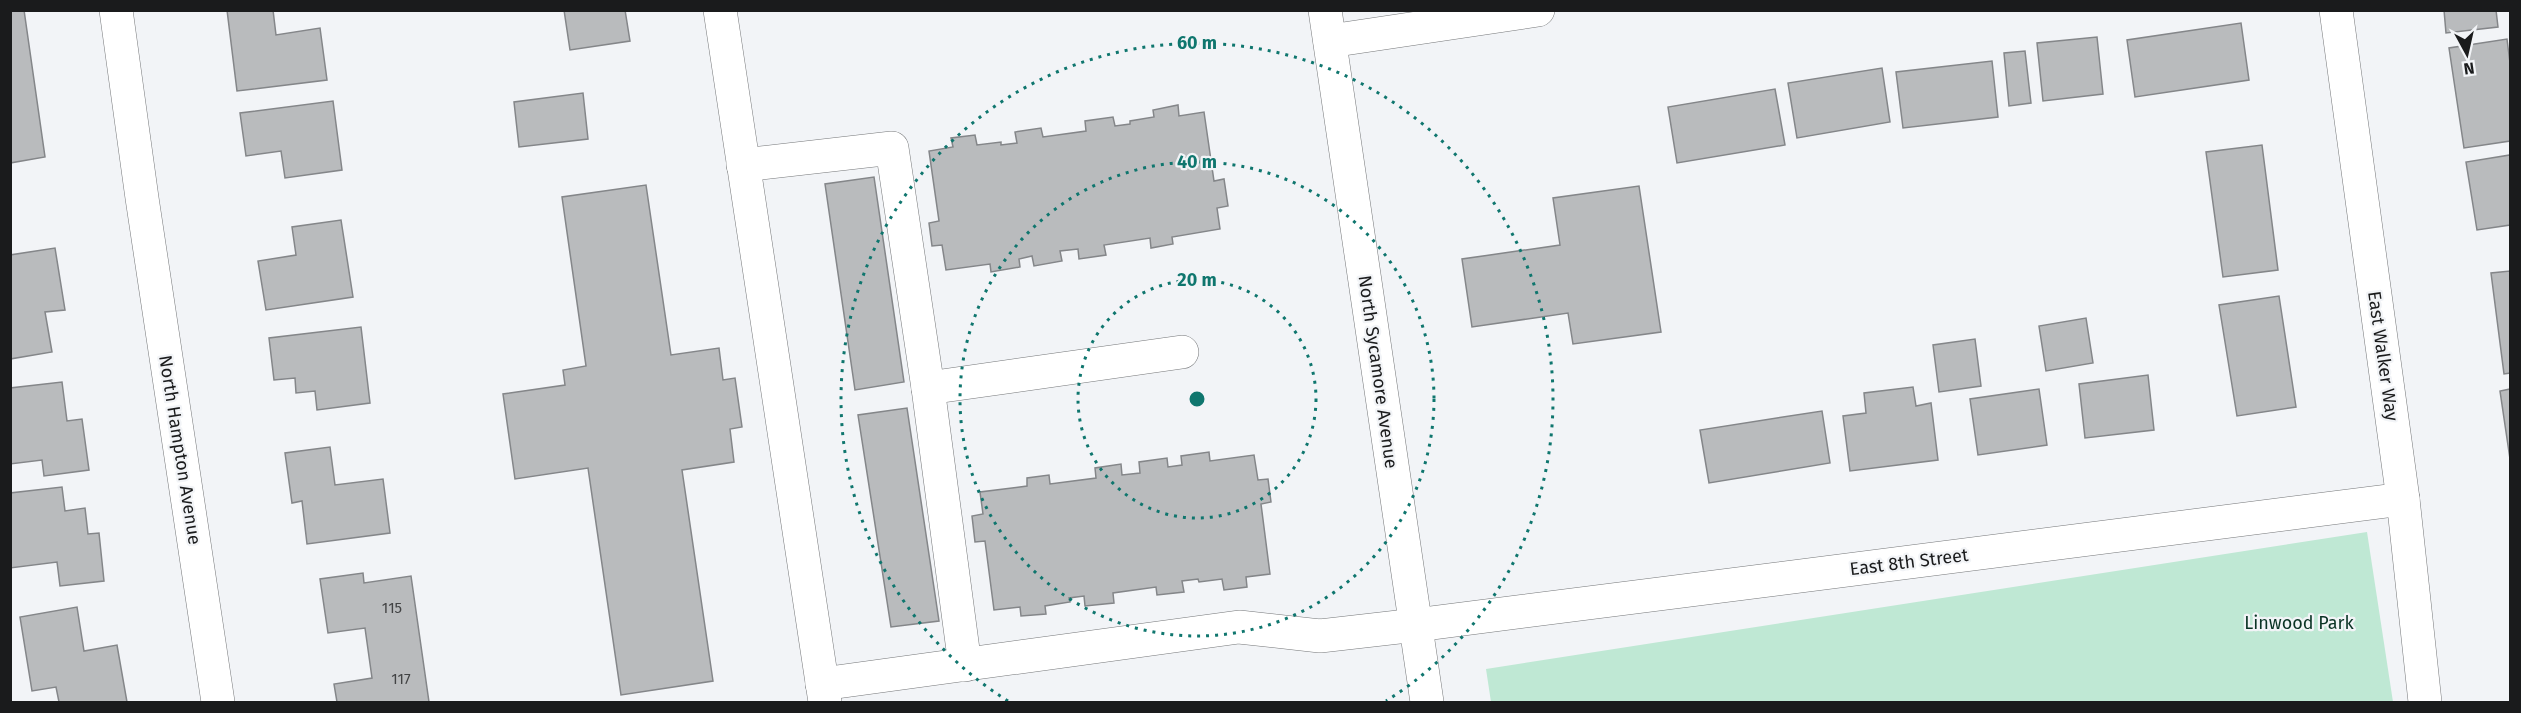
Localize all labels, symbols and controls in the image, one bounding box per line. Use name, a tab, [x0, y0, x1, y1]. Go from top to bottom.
north arrow	[2437, 24, 2497, 84]
text: 60 m	[1177, 32, 1217, 54]
text: N	[2462, 58, 2476, 79]
text: 40 m	[1177, 151, 1217, 173]
text: 20 m	[1177, 269, 1217, 291]
street label: North Sycamore Avenue	[1354, 274, 1402, 470]
street label: East Walker Way	[2363, 290, 2403, 423]
street label: North Hampton Avenue	[154, 354, 206, 546]
centre of rings	[1187, 389, 1207, 409]
street label: East 8th Street	[1848, 544, 1970, 580]
house number: 115	[382, 599, 402, 617]
park label: Linwood Park	[2244, 612, 2355, 634]
house number: 117	[391, 670, 411, 688]

